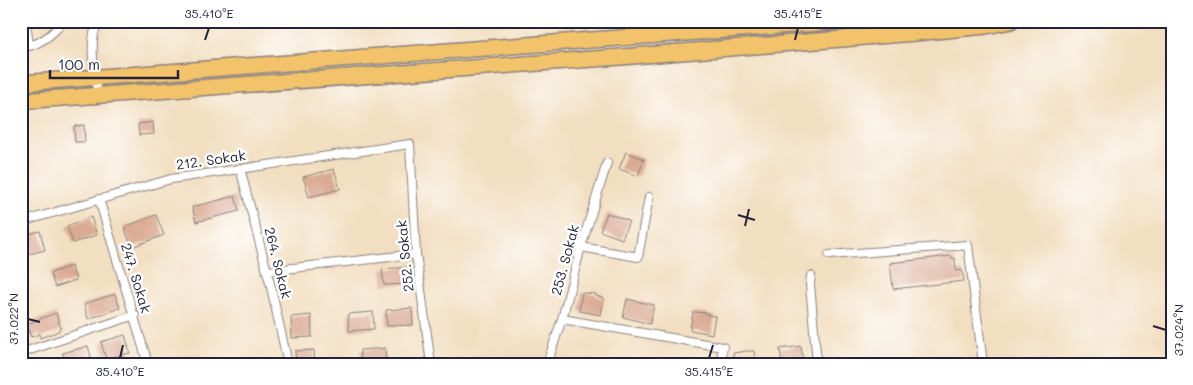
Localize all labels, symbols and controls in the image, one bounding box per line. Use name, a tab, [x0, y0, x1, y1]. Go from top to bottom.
text: 35.410°E	[185, 5, 234, 21]
text: 35.415°E	[774, 5, 822, 21]
scale bar	[50, 48, 178, 80]
text: 100 m	[58, 54, 100, 74]
street label: 212. Sokak	[175, 145, 247, 174]
street label: 252. Sokak	[391, 219, 418, 293]
street label: 253. Sokak	[546, 222, 583, 297]
street label: 264. Sokak	[260, 225, 297, 301]
street label: 247. Sokak	[117, 241, 156, 315]
text: 37.022°N	[5, 293, 21, 345]
text: 37.024°N	[1170, 304, 1186, 356]
text: 35.410°E	[96, 363, 145, 379]
text: 35.415°E	[685, 363, 733, 379]

